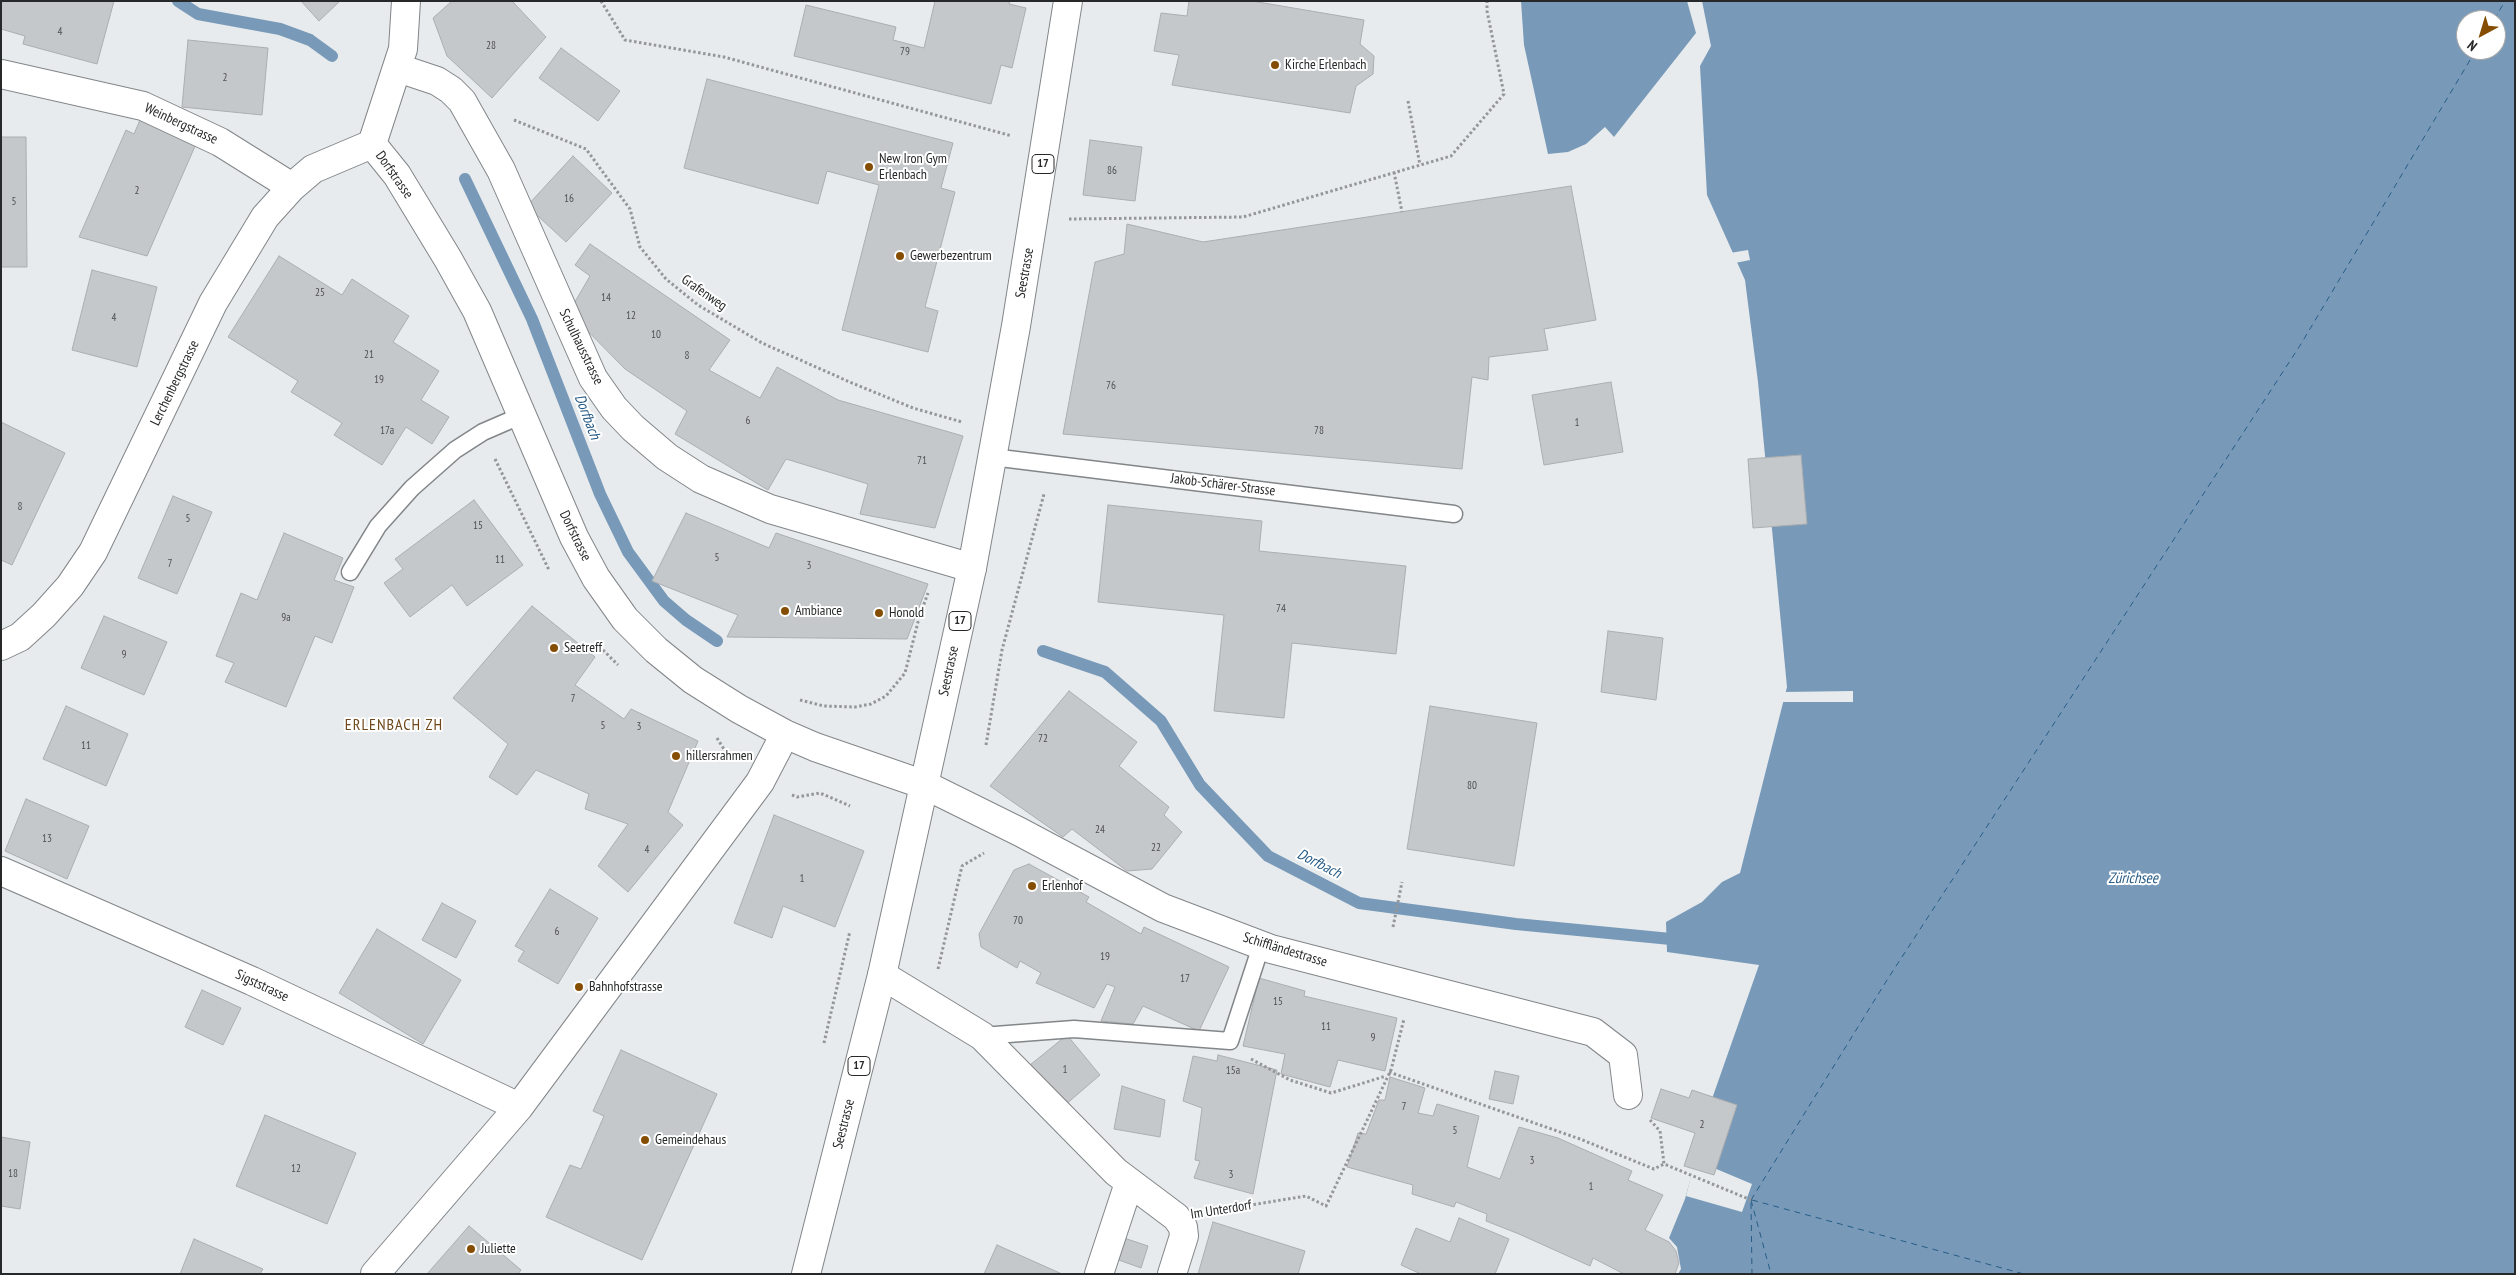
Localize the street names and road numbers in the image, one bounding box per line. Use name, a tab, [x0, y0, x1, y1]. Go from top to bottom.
street label: Weinbergstrasse	[142, 100, 220, 148]
street label: Dorfstrasse	[372, 148, 416, 202]
road number: 17	[1032, 154, 1054, 173]
street label: Seestrasse	[1012, 247, 1038, 299]
street label: Grafenweg	[678, 271, 730, 315]
street label: Schulhausstrasse	[555, 306, 607, 388]
street label: Lerchenbergstrasse	[147, 338, 203, 428]
street label: Jakob-Schärer-Strasse	[1170, 470, 1276, 500]
street label: Dorfstrasse	[556, 508, 594, 564]
road number: 17	[949, 612, 971, 630]
street label: Seestrasse	[936, 644, 962, 698]
street label: Schiffländestrasse	[1241, 929, 1329, 971]
street label: Sigststrasse	[233, 966, 291, 1006]
road number: 17	[848, 1056, 870, 1076]
street label: Seestrasse	[830, 1097, 858, 1151]
street label: Im Unterdorf	[1189, 1197, 1253, 1223]

